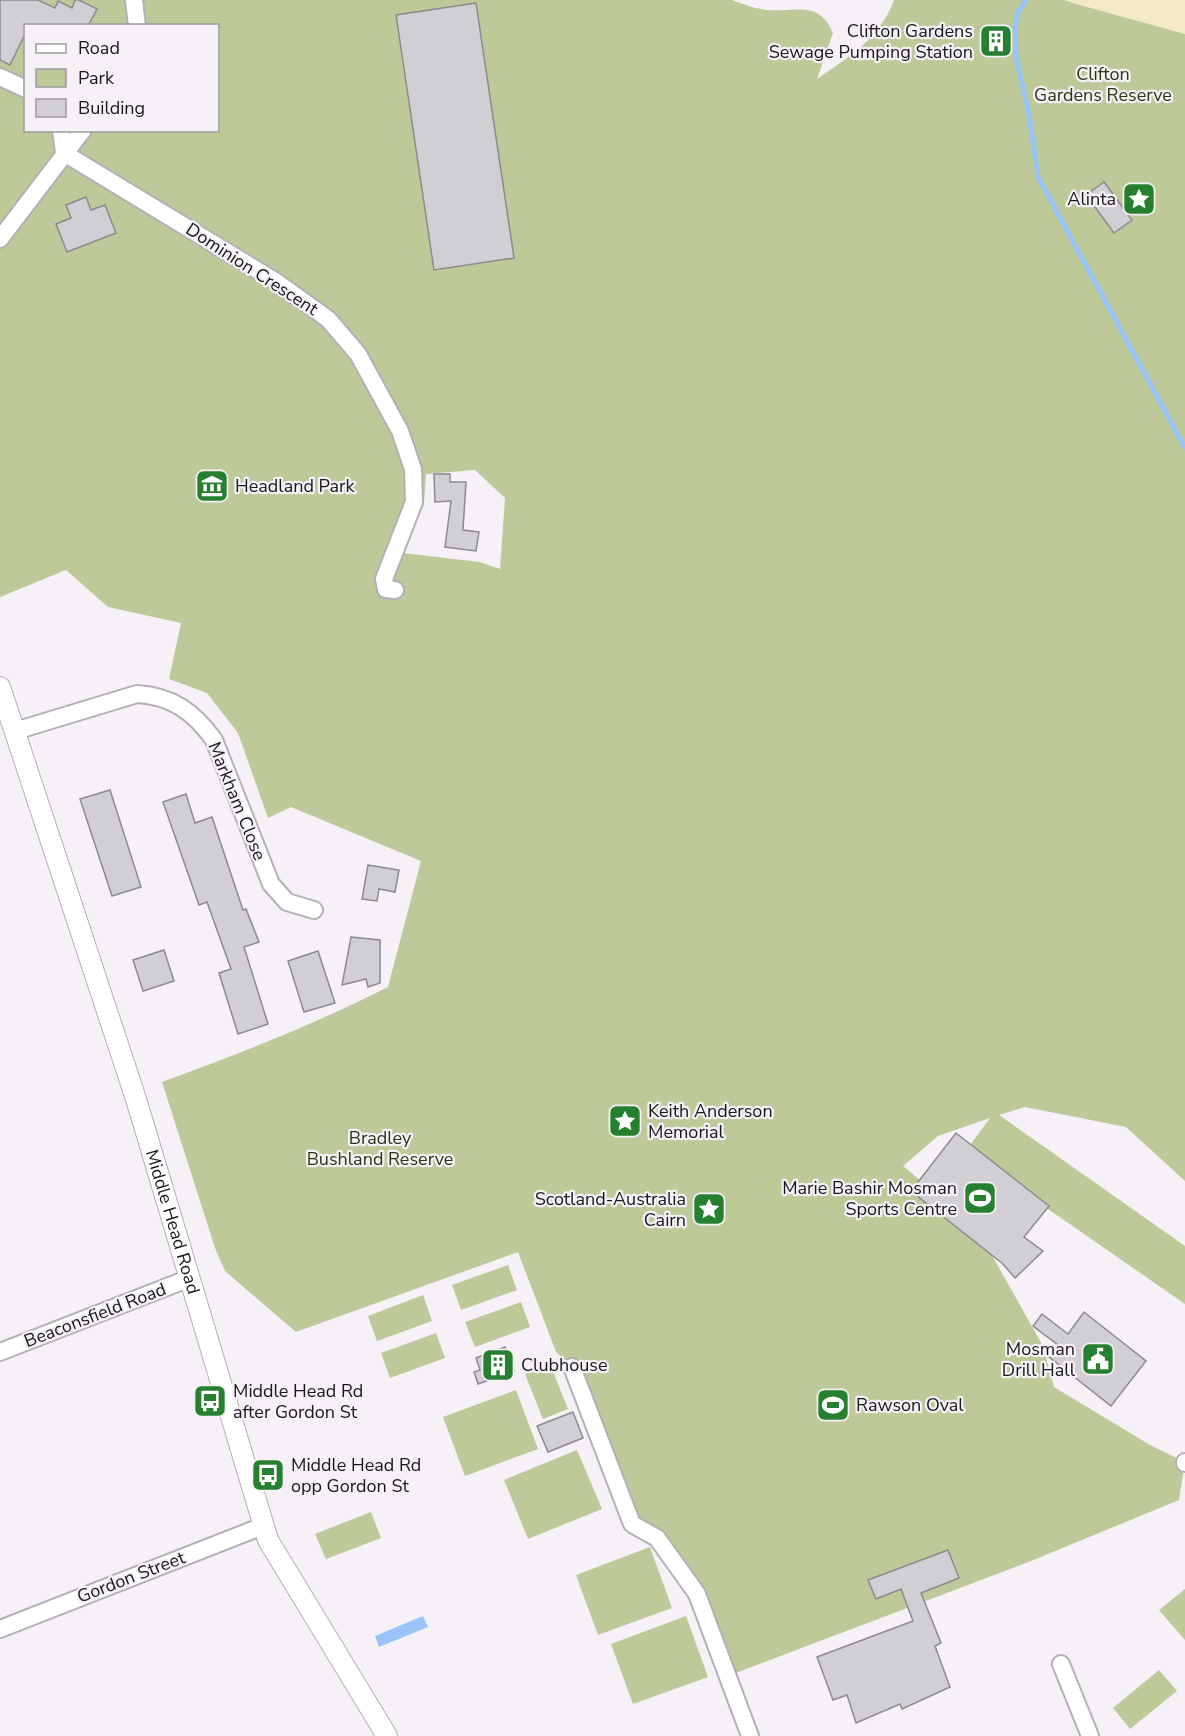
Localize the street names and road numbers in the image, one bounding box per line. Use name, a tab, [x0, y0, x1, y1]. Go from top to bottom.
street label: Dominion Crescent	[181, 217, 323, 321]
street label: Markham Close	[202, 738, 272, 864]
street label: Middle Head Road	[140, 1146, 206, 1297]
street label: Beaconsfield Road	[21, 1277, 169, 1353]
street label: Gordon Street	[74, 1545, 189, 1609]

